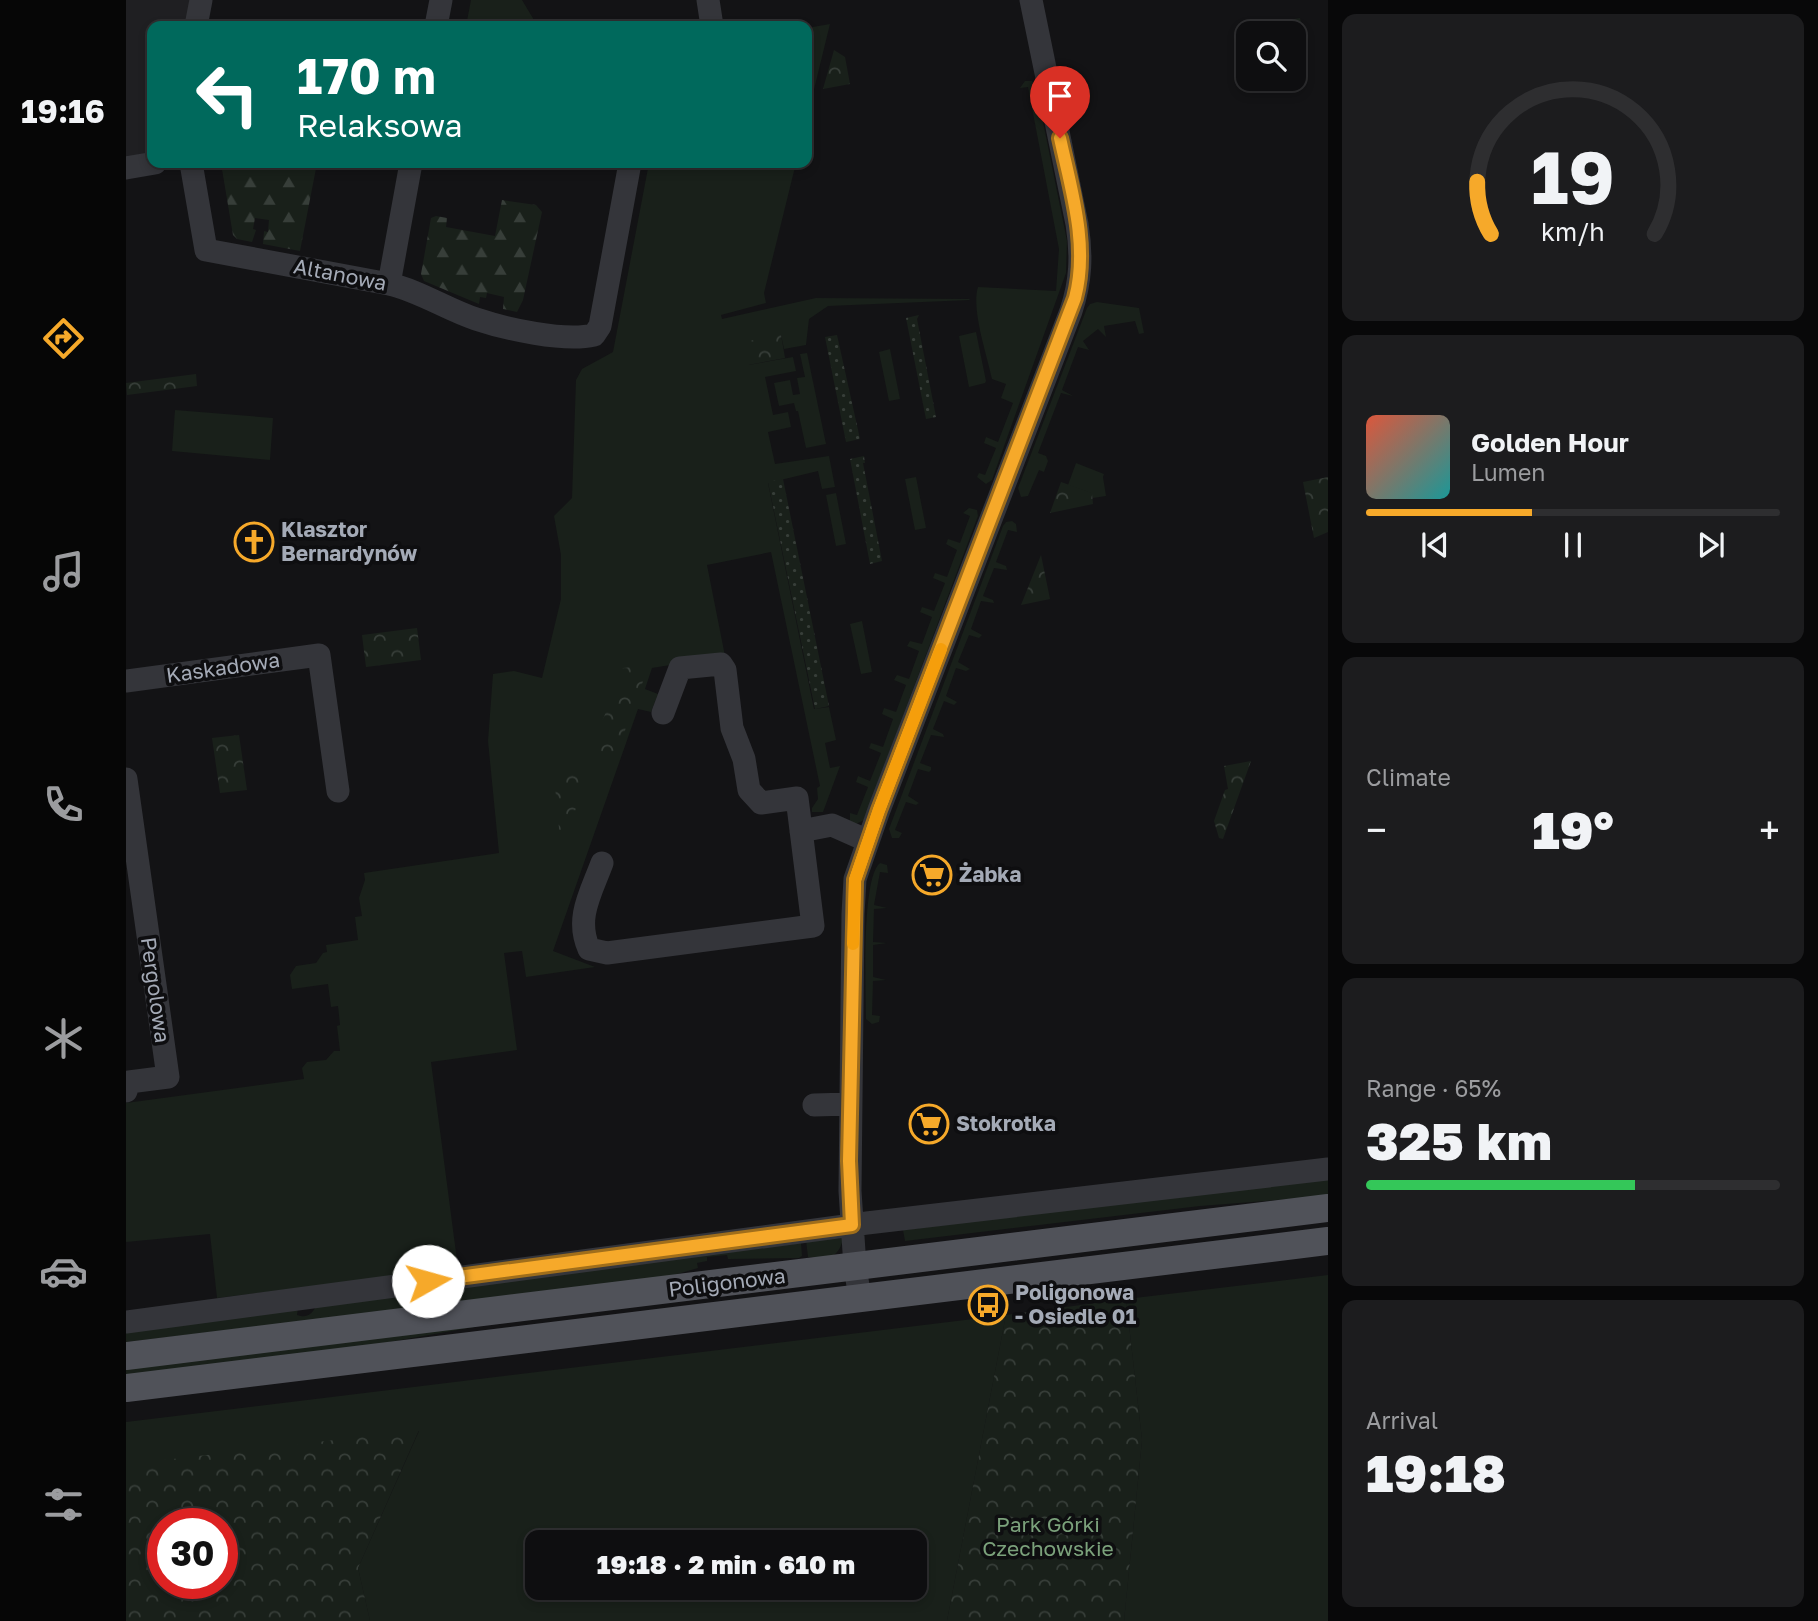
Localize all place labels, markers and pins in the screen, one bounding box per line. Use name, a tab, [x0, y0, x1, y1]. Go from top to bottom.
pin	[1030, 66, 1090, 138]
place label: Klasztor Bernardynów	[281, 516, 418, 566]
church icon: Klasztor Bernardynów	[233, 521, 275, 563]
supermarket icon: Żabka	[911, 854, 953, 896]
place label: Żabka	[959, 861, 1021, 887]
supermarket icon: Stokrotka	[908, 1103, 950, 1145]
place label: Stokrotka	[956, 1110, 1056, 1136]
place label: Poligonowa - Osiedle 01	[1015, 1279, 1136, 1329]
bus stop icon: Poligonowa - Osiedle 01	[967, 1284, 1009, 1326]

